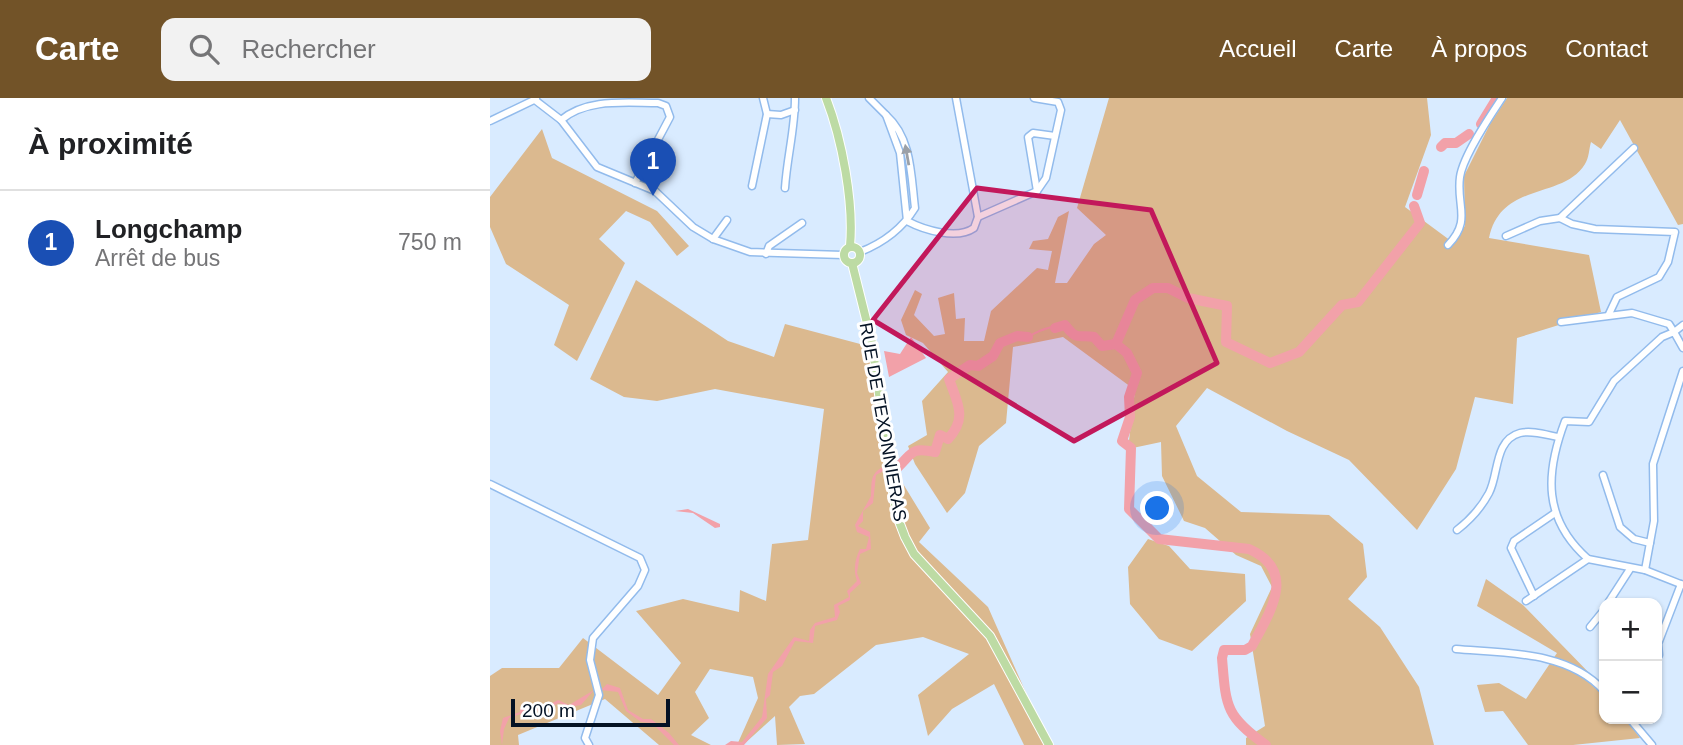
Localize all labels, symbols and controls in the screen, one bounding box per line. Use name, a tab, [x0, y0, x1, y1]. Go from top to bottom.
search box	[161, 18, 651, 81]
text: Carte	[35, 30, 119, 67]
icon: search	[185, 30, 223, 68]
text: Rechercher	[241, 34, 376, 64]
text: Accueil	[1219, 35, 1297, 62]
text: Carte	[1335, 35, 1393, 62]
text: À propos	[1431, 35, 1527, 62]
text: Contact	[1565, 35, 1648, 62]
text: À proximité	[28, 127, 193, 160]
pin: 1	[630, 138, 676, 196]
one-way arrow	[901, 144, 912, 166]
text: Longchamp	[95, 214, 242, 244]
text: 1	[45, 229, 57, 255]
text: 750 m	[398, 229, 462, 255]
text: Arrêt de bus	[95, 245, 220, 271]
street label: RUE DE TEXONNIERAS	[856, 321, 910, 523]
your location	[1140, 491, 1174, 525]
map controls	[1599, 598, 1662, 724]
button: +	[1599, 598, 1662, 661]
button: −	[1599, 661, 1662, 724]
scale bar	[511, 696, 670, 728]
text: 200 m	[522, 700, 575, 721]

